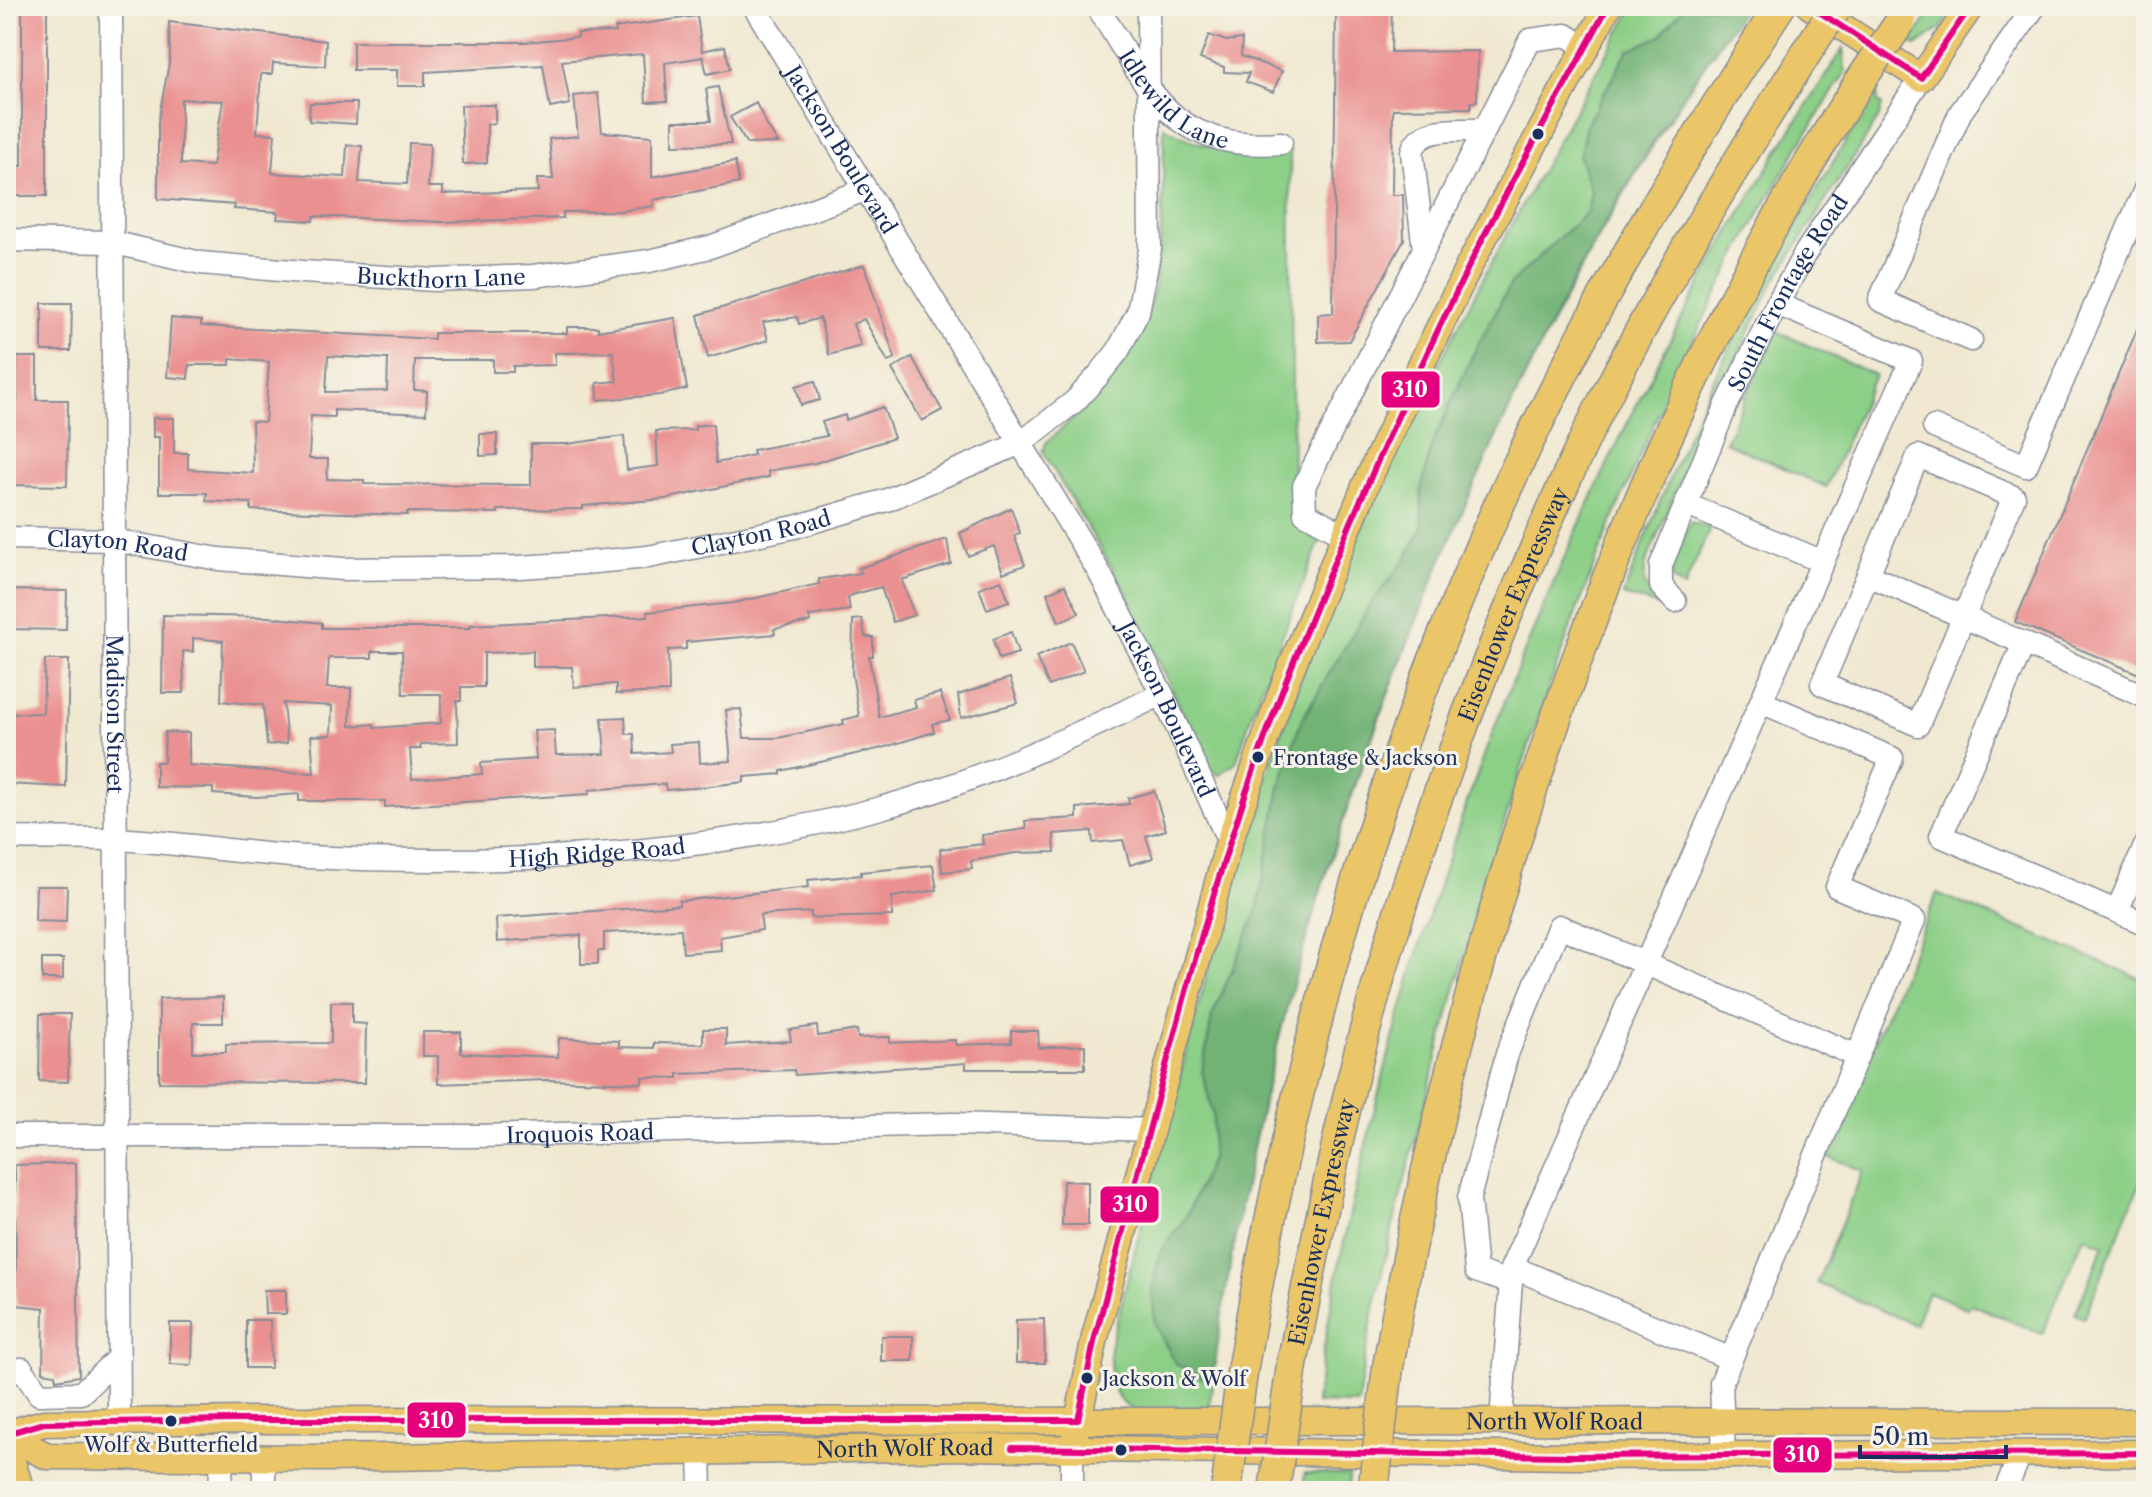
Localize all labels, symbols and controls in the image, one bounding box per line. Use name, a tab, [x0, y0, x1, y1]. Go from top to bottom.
street label: Idlewild Lane	[1113, 44, 1231, 155]
street label: Jackson Boulevard	[778, 58, 903, 239]
unlabelled marker	[1530, 126, 1546, 142]
street label: South Frontage Road	[1722, 190, 1854, 396]
street label: Buckthorn Lane	[356, 262, 526, 294]
line badge: 310	[1380, 370, 1441, 409]
text: 310	[1392, 376, 1428, 403]
street label: Eisenhower Expressway	[1453, 482, 1575, 726]
street label: Clayton Road	[689, 504, 834, 562]
street label: Clayton Road	[47, 526, 190, 567]
street label: Jackson Boulevard	[1111, 614, 1220, 802]
street label: Madison Street	[101, 634, 128, 794]
place label: Frontage & Jackson	[1273, 746, 1458, 770]
marker: Frontage & Jackson	[1250, 749, 1266, 765]
street label: High Ridge Road	[508, 832, 687, 873]
street label: Eisenhower Expressway	[1283, 1095, 1361, 1348]
street label: Iroquois Road	[506, 1119, 654, 1149]
line badge: 310	[1099, 1185, 1160, 1224]
text: 310	[1112, 1191, 1148, 1218]
place label: Jackson & Wolf	[1099, 1367, 1249, 1391]
marker: Jackson & Wolf	[1079, 1370, 1095, 1386]
line badge: 310	[406, 1401, 467, 1439]
text: 310	[418, 1407, 454, 1434]
street label: North Wolf Road	[1466, 1408, 1643, 1435]
scale bar	[1860, 1409, 2006, 1459]
marker: Wolf & Butterfield	[163, 1413, 179, 1429]
text: 50 m	[1872, 1422, 1929, 1451]
place label: Wolf & Butterfield	[83, 1433, 258, 1457]
street label: North Wolf Road	[816, 1434, 994, 1464]
line badge: 310	[1772, 1436, 1833, 1474]
text: 310	[1784, 1441, 1820, 1468]
unlabelled marker	[1113, 1442, 1129, 1458]

